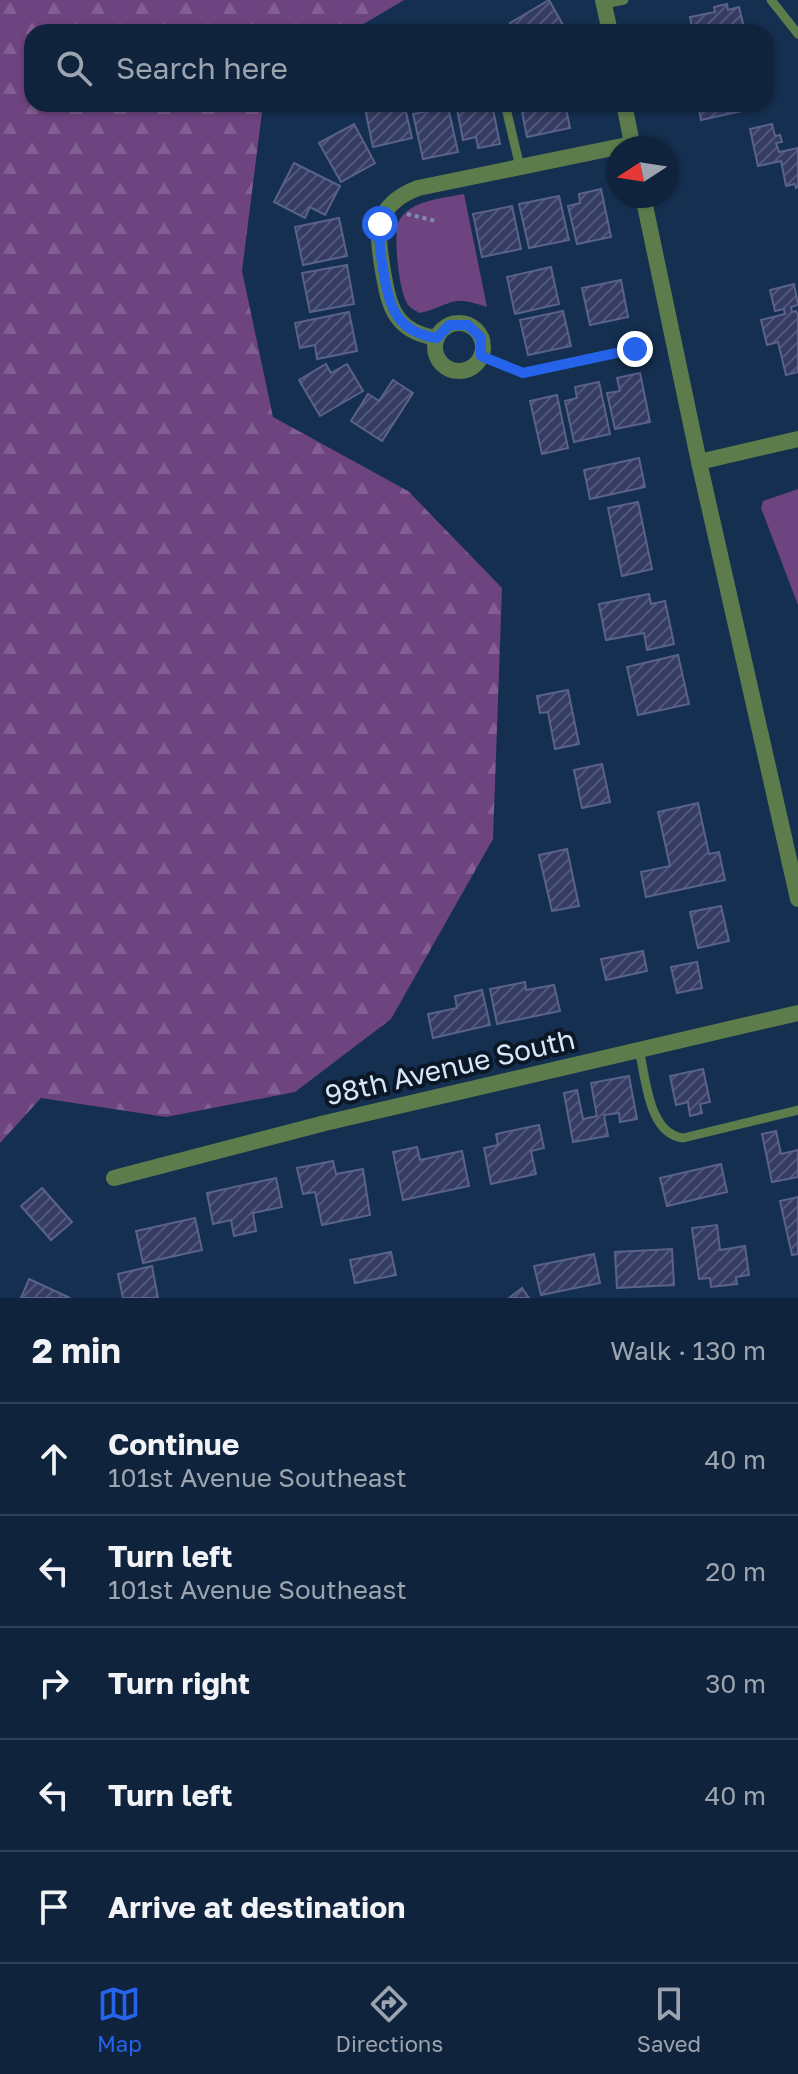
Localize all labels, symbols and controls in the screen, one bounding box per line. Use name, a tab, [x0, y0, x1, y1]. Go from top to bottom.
search box	[24, 24, 774, 112]
icon: search	[52, 46, 96, 90]
text: Search here	[116, 50, 288, 86]
north arrow	[606, 136, 678, 208]
route start	[362, 206, 398, 242]
route end	[617, 331, 653, 367]
street label: 98th Avenue South	[322, 1022, 578, 1111]
text: 2 min	[32, 1330, 121, 1370]
text: Walk · 130 m	[610, 1335, 766, 1366]
text: Continue	[108, 1426, 239, 1462]
icon: ahead	[32, 1437, 76, 1481]
text: 40 m	[705, 1444, 766, 1475]
text: 101st Avenue Southeast	[108, 1462, 407, 1493]
text: Turn left	[108, 1538, 233, 1574]
icon: left	[32, 1549, 76, 1593]
text: 20 m	[705, 1556, 766, 1587]
text: 101st Avenue Southeast	[108, 1574, 407, 1605]
icon: right	[32, 1661, 76, 1705]
text: Turn right	[108, 1665, 250, 1701]
text: 30 m	[705, 1668, 766, 1699]
icon: left	[32, 1773, 76, 1817]
text: Turn left	[108, 1777, 233, 1813]
text: 40 m	[705, 1780, 766, 1811]
icon: arrive	[32, 1885, 76, 1929]
text: Arrive at destination	[108, 1889, 405, 1925]
tab: Map	[97, 1982, 142, 2057]
tab: Directions	[336, 1982, 443, 2057]
tab: Saved	[637, 1982, 701, 2057]

